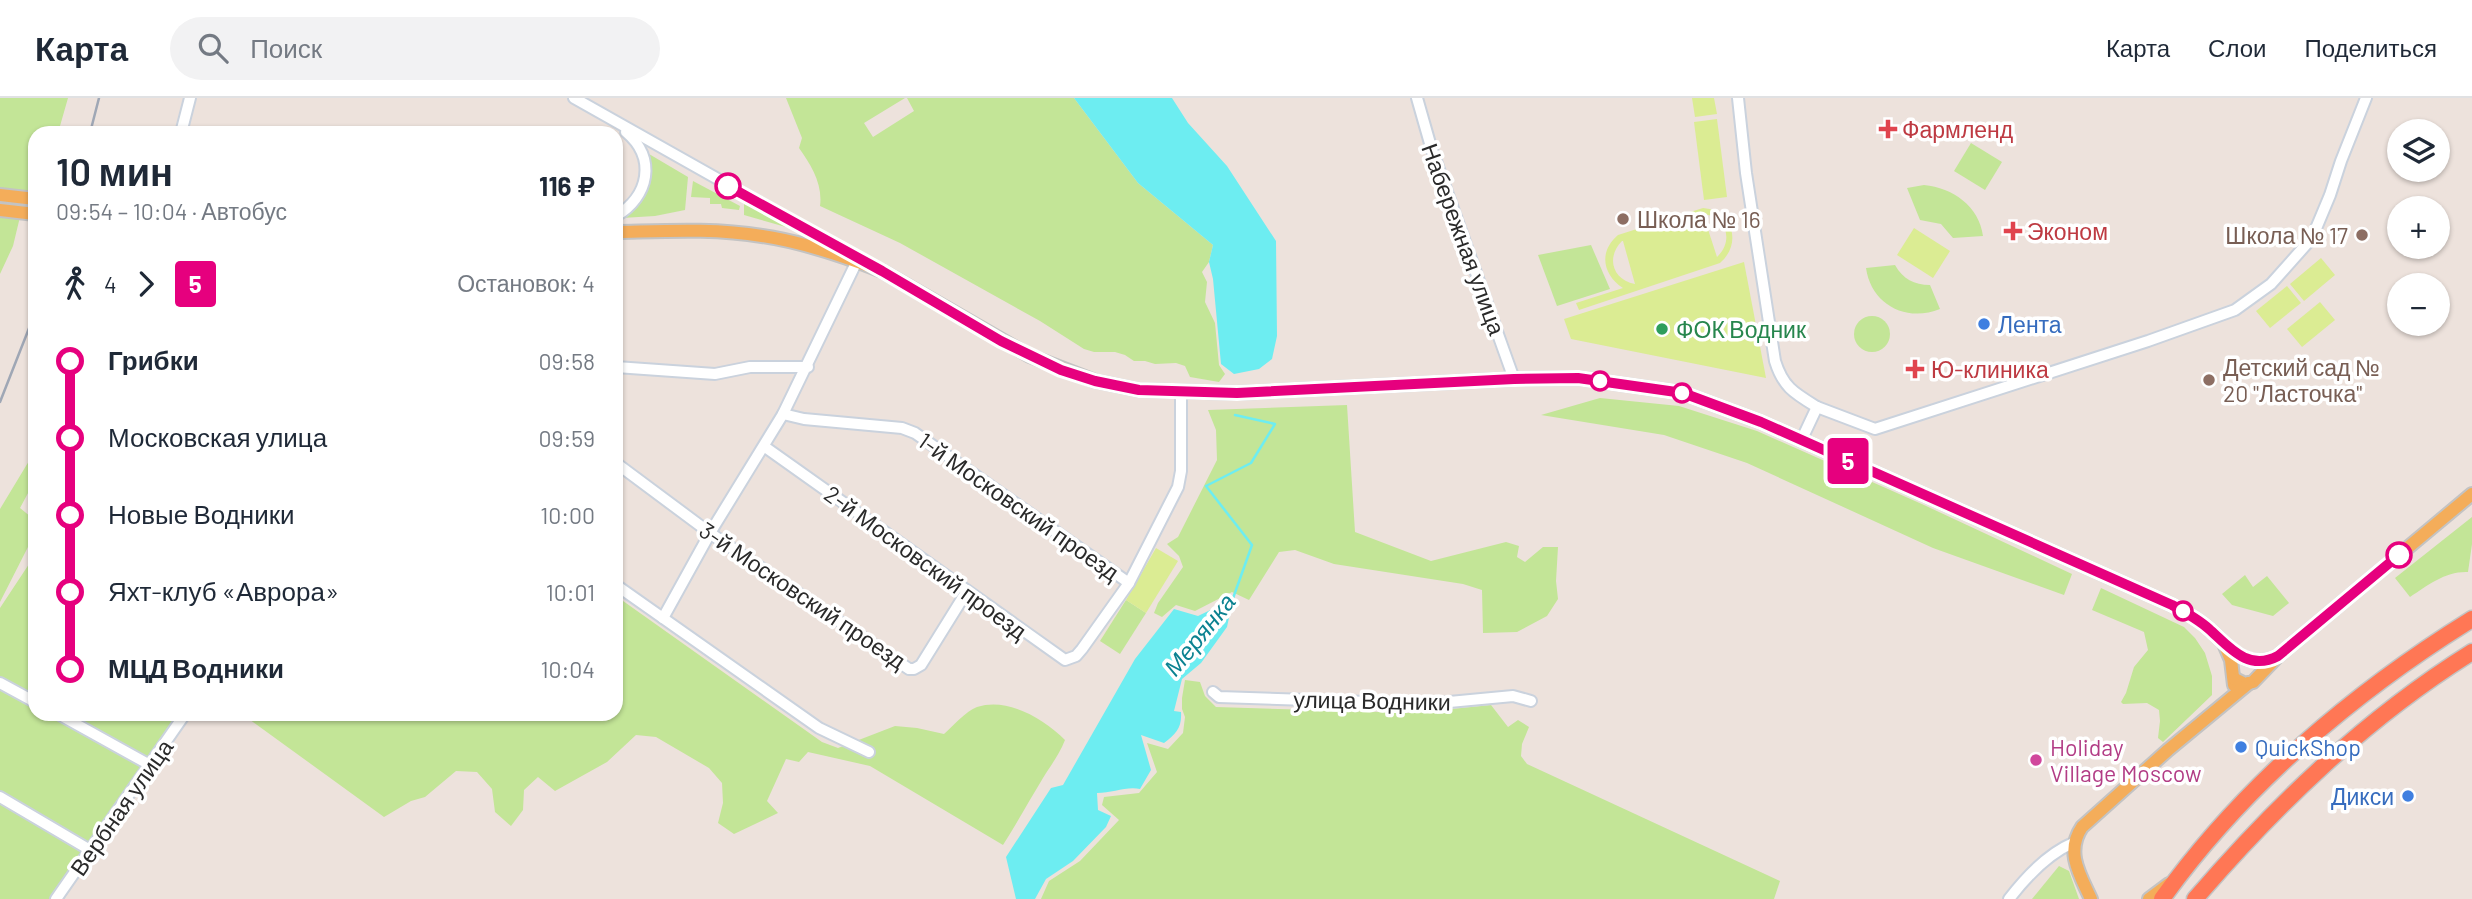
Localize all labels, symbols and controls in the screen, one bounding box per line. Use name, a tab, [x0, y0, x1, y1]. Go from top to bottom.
search box	[170, 17, 660, 80]
text: Карта	[35, 28, 128, 68]
icon: search	[194, 29, 232, 67]
text: Поиск	[250, 32, 322, 63]
text: Карта	[2106, 33, 2170, 62]
text: Слои	[2208, 33, 2266, 62]
text: Поделиться	[2304, 33, 2437, 62]
place label: Фармленд	[1902, 115, 2014, 143]
map controls	[2387, 119, 2450, 336]
button: layers	[2387, 119, 2450, 182]
marker: Фармленд	[1880, 121, 1896, 137]
street label: Набережная улица	[1416, 139, 1512, 339]
text: 10 мин	[56, 148, 173, 194]
text: 116 ₽	[539, 170, 595, 201]
unlabelled marker	[715, 173, 741, 199]
button: +	[2387, 196, 2450, 259]
text: 09:54 – 10:04 · Автобус	[56, 197, 287, 225]
place label: Школа № 16	[1637, 205, 1761, 233]
marker: Школа № 16	[1615, 211, 1631, 227]
place label: Эконом	[2027, 217, 2108, 245]
place label: Школа № 17	[2225, 221, 2348, 249]
marker: Эконом	[2005, 223, 2021, 239]
marker: Школа № 17	[2354, 227, 2370, 243]
icon: walk	[56, 265, 94, 303]
icon: forward	[127, 265, 165, 303]
text: 5	[189, 269, 202, 298]
text: Остановок: 4	[457, 269, 595, 297]
text: 4	[104, 270, 117, 298]
button: −	[2387, 273, 2450, 336]
place label: Лента	[1998, 310, 2062, 338]
place label: ФОК Водник	[1676, 315, 1807, 343]
marker: Лента	[1976, 316, 1992, 332]
marker: ФОК Водник	[1654, 321, 1670, 337]
text: Грибки	[108, 344, 199, 375]
text: 09:58	[538, 347, 595, 375]
place label: Детский сад № 20 "Ласточка"	[2223, 353, 2380, 407]
place label: Ю-клиника	[1931, 355, 2049, 383]
marker: Ю-клиника	[1905, 359, 1925, 379]
unlabelled marker	[1590, 371, 1610, 391]
marker: Детский сад № 20 "Ласточка"	[2201, 372, 2217, 388]
unlabelled marker	[1672, 383, 1692, 403]
text: Московская улица	[108, 421, 327, 452]
text: 09:59	[538, 424, 595, 452]
street label: 1-й Московский проезд	[913, 426, 1125, 586]
line badge: 5	[1825, 438, 1871, 484]
text: 5	[1842, 446, 1854, 475]
street label: 2-й Московский проезд	[819, 479, 1033, 645]
text: Новые Водники	[108, 498, 295, 529]
text: 10:00	[540, 501, 595, 529]
street label: 3-й Московский проезд	[695, 516, 912, 675]
unlabelled marker	[2386, 542, 2412, 568]
text: Яхт-клуб «Аврора»	[108, 575, 339, 606]
text: 10:01	[546, 578, 595, 606]
water label: Мерянка	[1157, 587, 1241, 681]
unlabelled marker	[2173, 601, 2193, 621]
text: МЦД Водники	[108, 652, 284, 683]
text: 10:04	[540, 655, 595, 683]
street label: улица Водники	[1293, 685, 1451, 715]
street label: Вербная улица	[64, 733, 178, 881]
place label: Holiday Village Moscow	[2050, 733, 2202, 787]
place label: QuickShop	[2255, 733, 2361, 761]
marker: QuickShop	[2233, 739, 2249, 755]
marker: Holiday Village Moscow	[2028, 752, 2044, 768]
place label: Дикси	[2331, 782, 2394, 810]
marker: Дикси	[2400, 788, 2416, 804]

